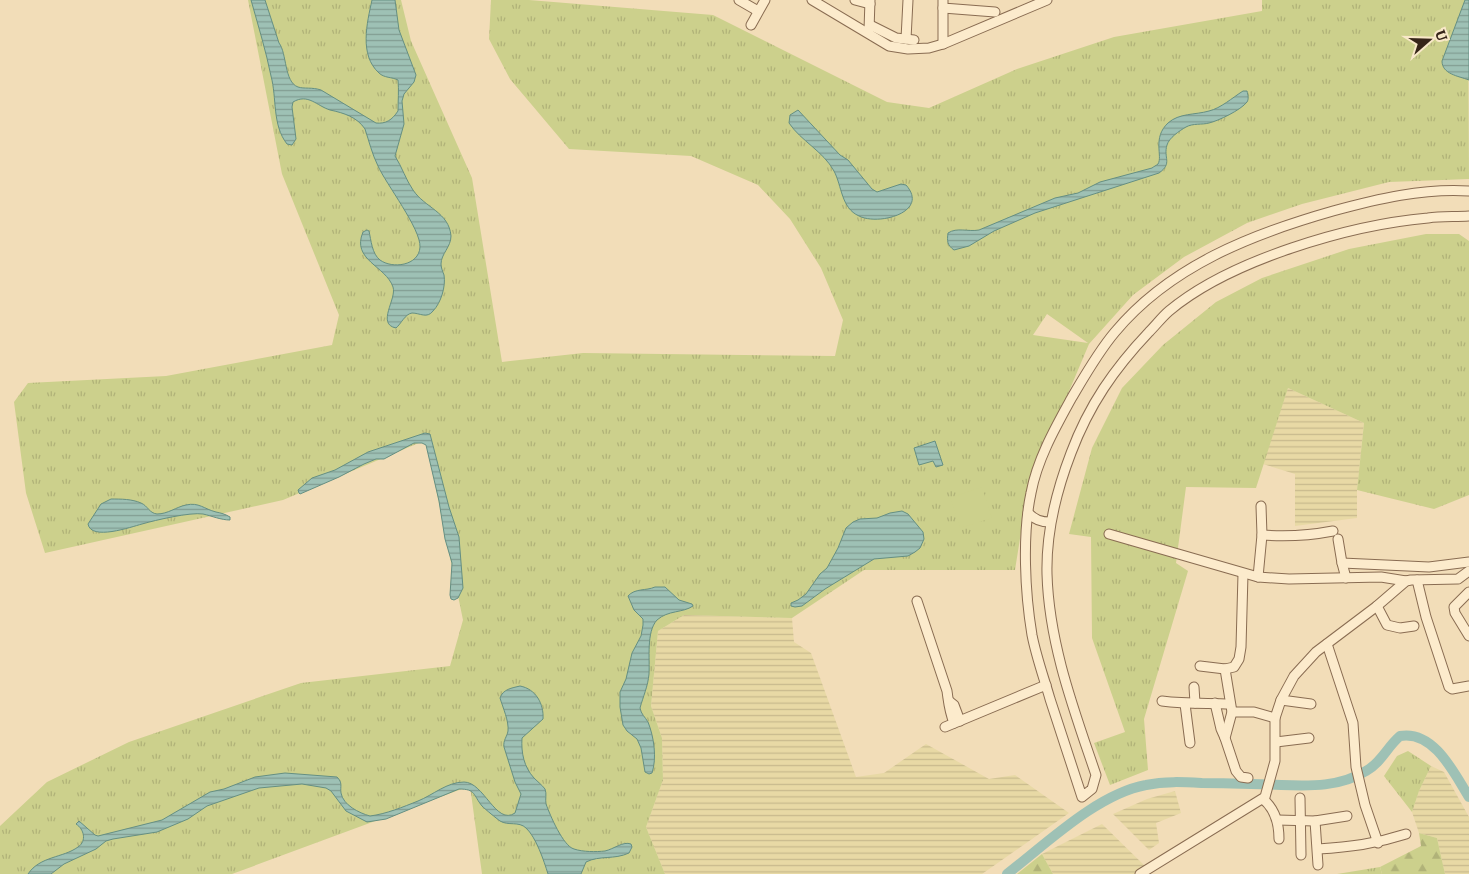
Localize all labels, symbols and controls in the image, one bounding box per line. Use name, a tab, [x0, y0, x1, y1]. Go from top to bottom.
north arrow	[1404, 15, 1454, 65]
text: U	[1431, 27, 1453, 44]

